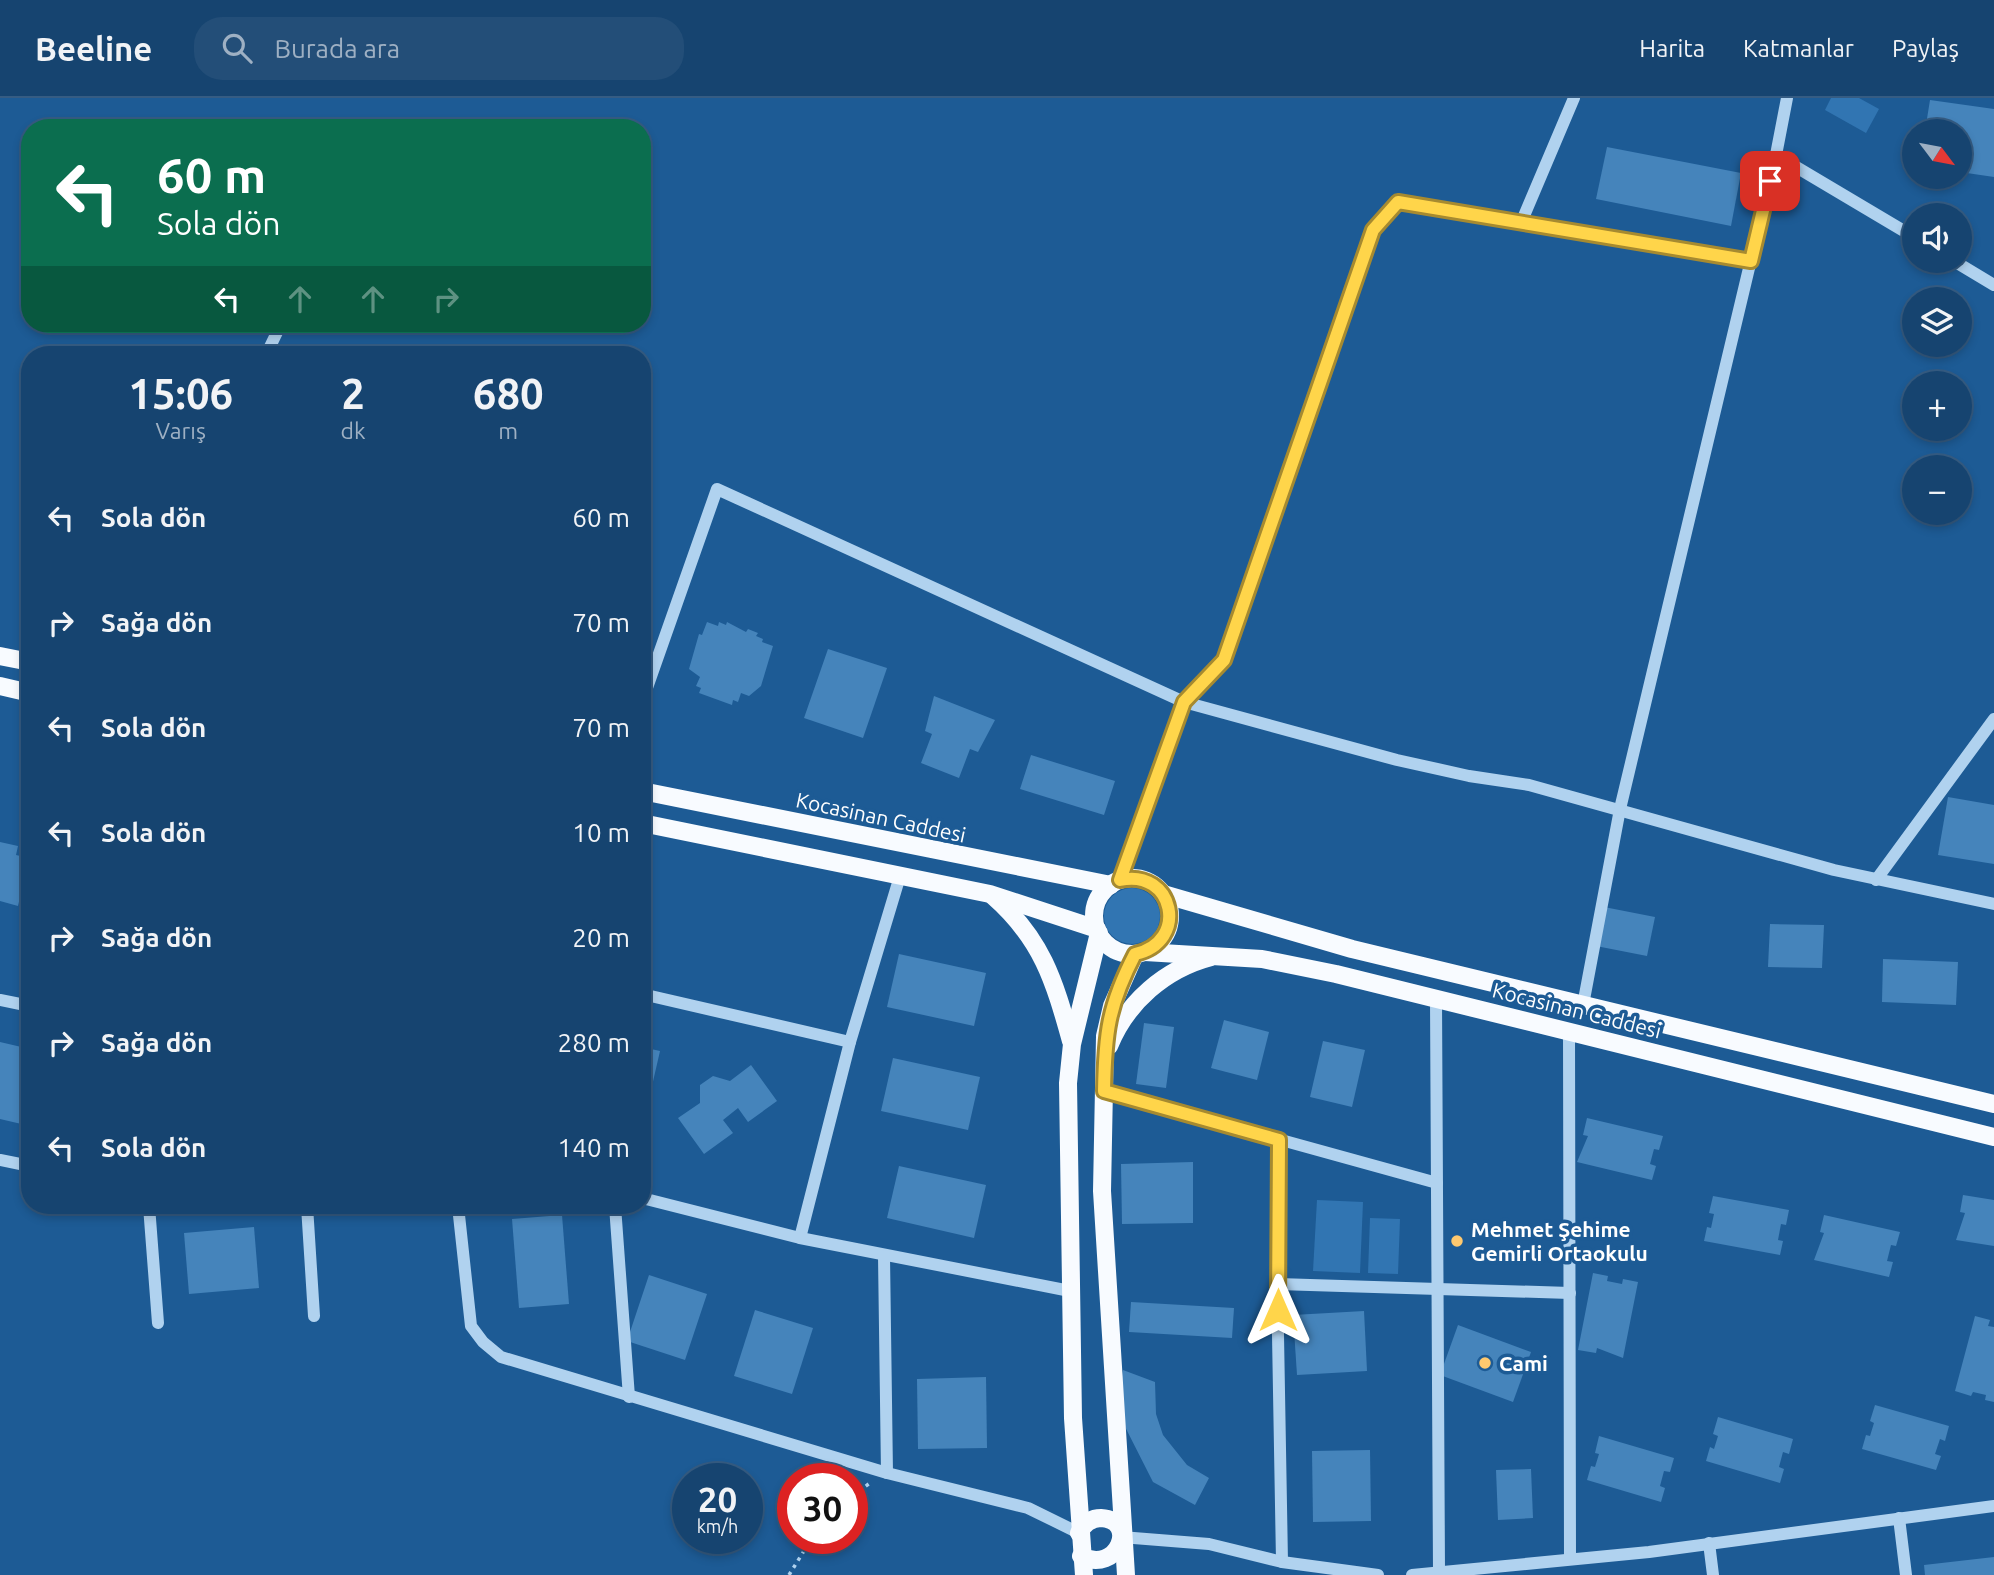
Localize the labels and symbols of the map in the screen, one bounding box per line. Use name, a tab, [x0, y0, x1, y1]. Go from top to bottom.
north arrow	[1902, 119, 1972, 189]
pin	[1740, 151, 1800, 211]
street label: Kocasinan Caddesi	[794, 787, 968, 847]
street label: Kocasinan Caddesi	[1490, 977, 1664, 1043]
place label: Mehmet Şehime Gemirli Ortaokulu	[1471, 1217, 1648, 1265]
marker: Mehmet Şehime Gemirli Ortaokulu	[1449, 1233, 1465, 1249]
position arrow	[1241, 1273, 1315, 1347]
place label: Cami	[1499, 1351, 1548, 1375]
marker: Cami	[1477, 1355, 1493, 1371]
speed limit sign: 30	[777, 1463, 868, 1554]

